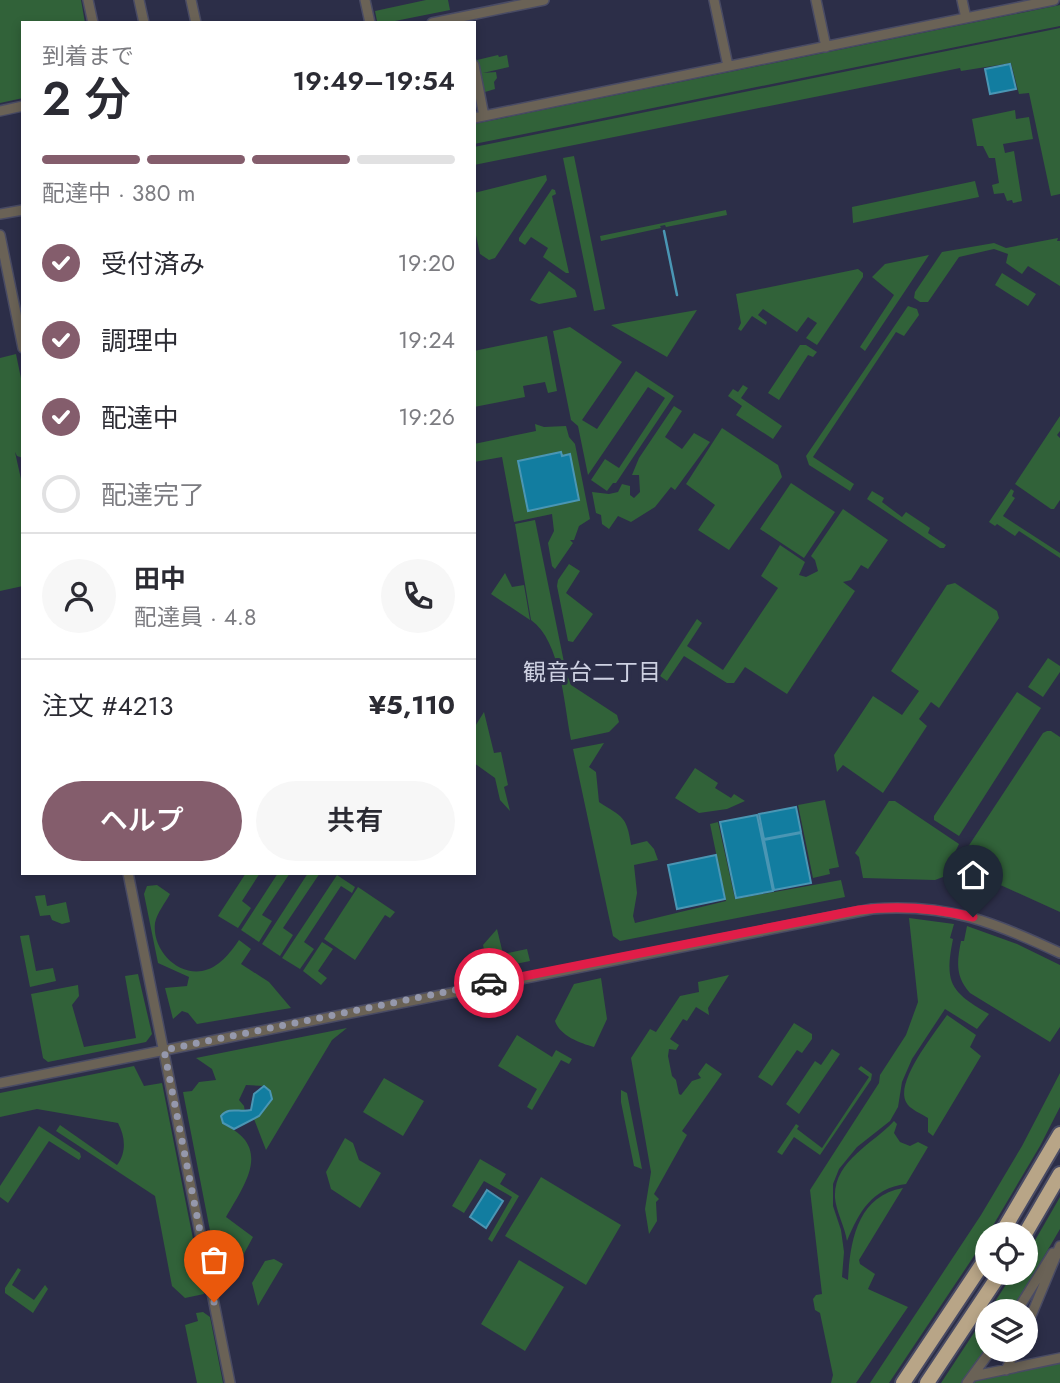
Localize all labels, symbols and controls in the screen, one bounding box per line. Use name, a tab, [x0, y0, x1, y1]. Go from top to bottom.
text: 到着まで	[42, 39, 134, 73]
text: 19:49–19:54	[293, 62, 455, 100]
text: 2 分	[42, 66, 131, 132]
text: 配達中 · 380 m	[42, 176, 195, 210]
icon: check	[42, 244, 80, 282]
text: 受付済み	[101, 245, 205, 283]
text: 19:20	[398, 246, 455, 280]
icon: check	[42, 321, 80, 359]
text: 調理中	[101, 322, 179, 360]
text: 19:24	[398, 323, 455, 357]
icon: check	[42, 398, 80, 436]
text: 配達中	[101, 399, 179, 437]
text: 19:26	[398, 400, 455, 434]
text: 配達完了	[101, 476, 205, 514]
button: person	[42, 559, 116, 633]
button: phone	[381, 559, 455, 633]
text: 田中	[134, 560, 186, 598]
text: 配達員 · 4.8	[134, 600, 257, 634]
district label: 観音台二丁目	[523, 655, 661, 689]
text: ¥5,110	[369, 686, 455, 724]
text: 注文 #4213	[42, 687, 173, 725]
button: ヘルプ	[42, 781, 242, 861]
button: 共有	[256, 781, 455, 861]
pin	[943, 845, 1003, 917]
icon: home	[954, 856, 992, 894]
courier	[454, 948, 524, 1018]
icon: car	[470, 964, 508, 1002]
map controls	[975, 1222, 1038, 1362]
button: locate	[975, 1222, 1038, 1285]
pin	[184, 1230, 244, 1302]
icon: bag	[195, 1241, 233, 1279]
button: layers	[975, 1299, 1038, 1362]

